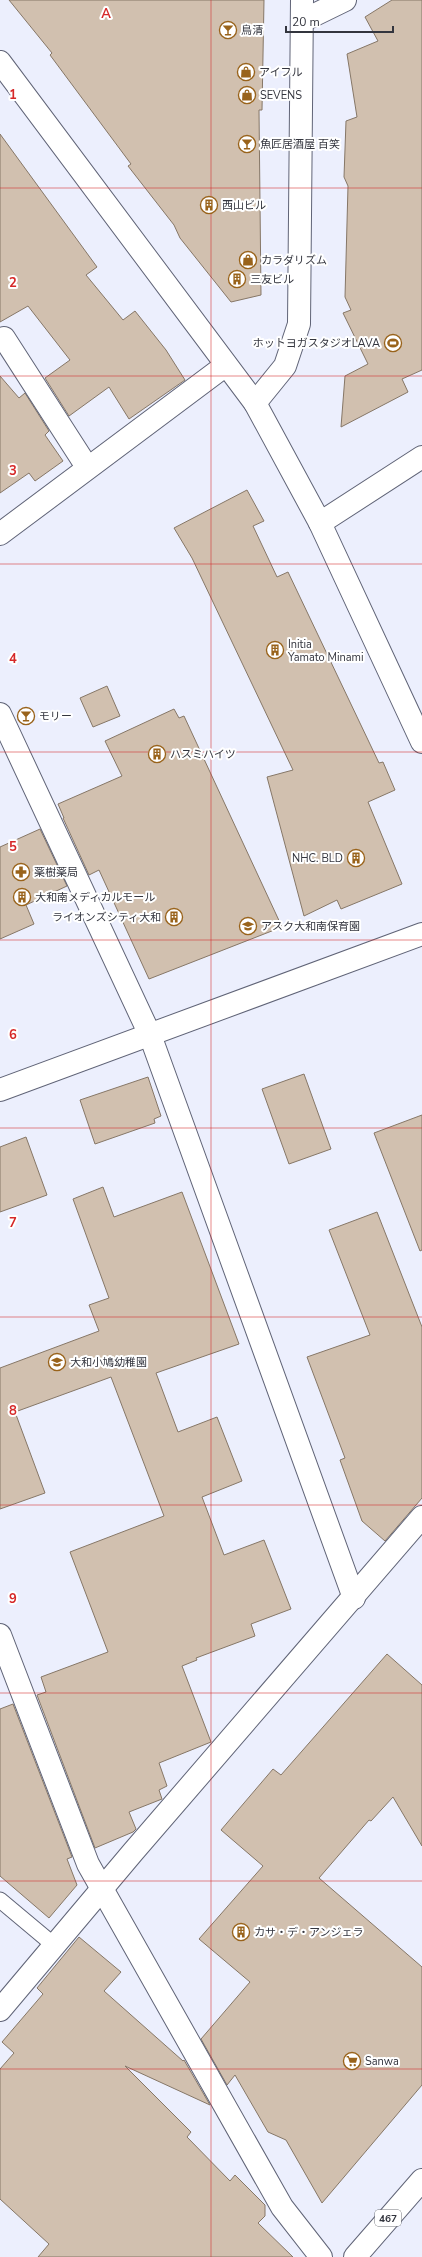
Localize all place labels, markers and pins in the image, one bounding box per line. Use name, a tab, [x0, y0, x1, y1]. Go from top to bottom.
bar icon: 鳥清	[218, 20, 238, 40]
place label: 鳥清	[241, 23, 263, 38]
shop icon: アイフル	[236, 62, 256, 82]
place label: アイフル	[259, 65, 302, 80]
shop icon: SEVENS	[237, 85, 257, 105]
place label: SEVENS	[260, 88, 302, 103]
bar icon: 魚匠居酒屋 百笑	[237, 134, 257, 154]
place label: 魚匠居酒屋 百笑	[260, 137, 340, 152]
building icon: 西山ビル	[199, 195, 219, 215]
place label: 西山ビル	[222, 198, 266, 213]
shop icon: カラダリズム	[238, 250, 258, 270]
place label: カラダリズム	[261, 253, 327, 268]
building icon: 三友ビル	[227, 269, 247, 289]
place label: 三友ビル	[250, 272, 294, 287]
sports icon: ホットヨガスタジオLAVA	[383, 333, 403, 353]
place label: ホットヨガスタジオLAVA	[253, 336, 380, 351]
place label: Initia Yamato Minami	[287, 637, 364, 665]
building icon: Initia Yamato Minami	[265, 640, 285, 660]
bar icon: モリー	[16, 706, 36, 726]
place label: モリー	[39, 709, 72, 724]
building icon: ハスミハイツ	[147, 744, 167, 764]
place label: ハスミハイツ	[170, 747, 236, 762]
building icon: NHC. BLD	[346, 848, 366, 868]
place label: NHC. BLD	[292, 851, 343, 866]
pharmacy icon: 薬樹薬局	[11, 862, 31, 882]
place label: 薬樹薬局	[34, 865, 78, 880]
building icon: 大和南メディカルモール	[12, 887, 32, 907]
place label: 大和南メディカルモール	[35, 890, 155, 905]
building icon: ライオンズシティ大和	[164, 907, 184, 927]
place label: ライオンズシティ大和	[52, 910, 161, 925]
school or university icon: アスク大和南保育園	[238, 916, 258, 936]
place label: アスク大和南保育園	[261, 919, 360, 934]
school or university icon: 大和小鳩幼稚園	[47, 1352, 67, 1372]
place label: 大和小鳩幼稚園	[70, 1355, 147, 1370]
building icon: カサ・デ・アンジェラ	[231, 1922, 251, 1942]
place label: カサ・デ・アンジェラ	[254, 1925, 364, 1940]
supermarket icon: Sanwa	[342, 2051, 362, 2071]
place label: Sanwa	[365, 2054, 399, 2069]

